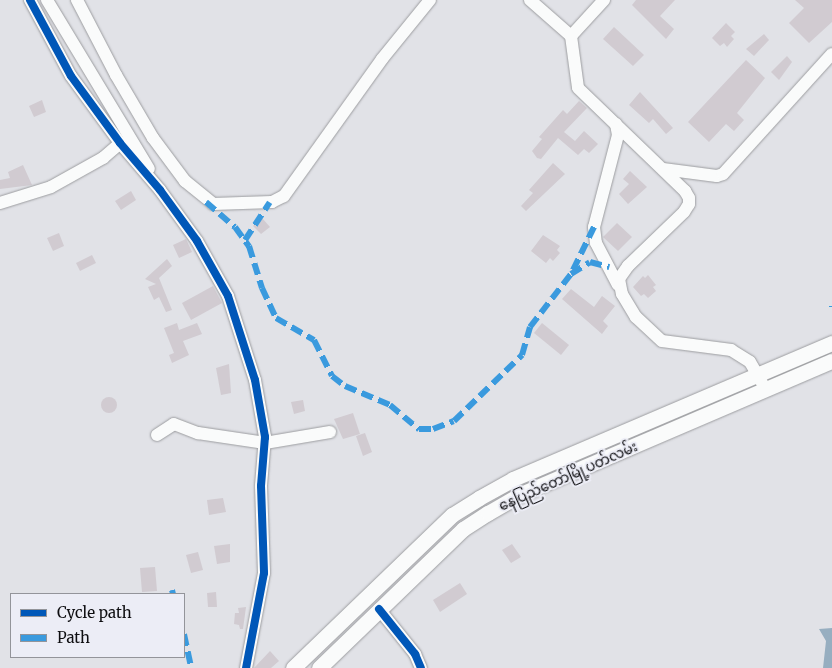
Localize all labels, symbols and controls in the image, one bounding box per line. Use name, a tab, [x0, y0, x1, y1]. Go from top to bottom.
street label: နေပြည်တော်မြို့ပတ်လမ်း	[496, 438, 640, 514]
legend	[10, 593, 185, 658]
text: Cycle path	[57, 603, 132, 622]
text: Path	[57, 628, 90, 647]

